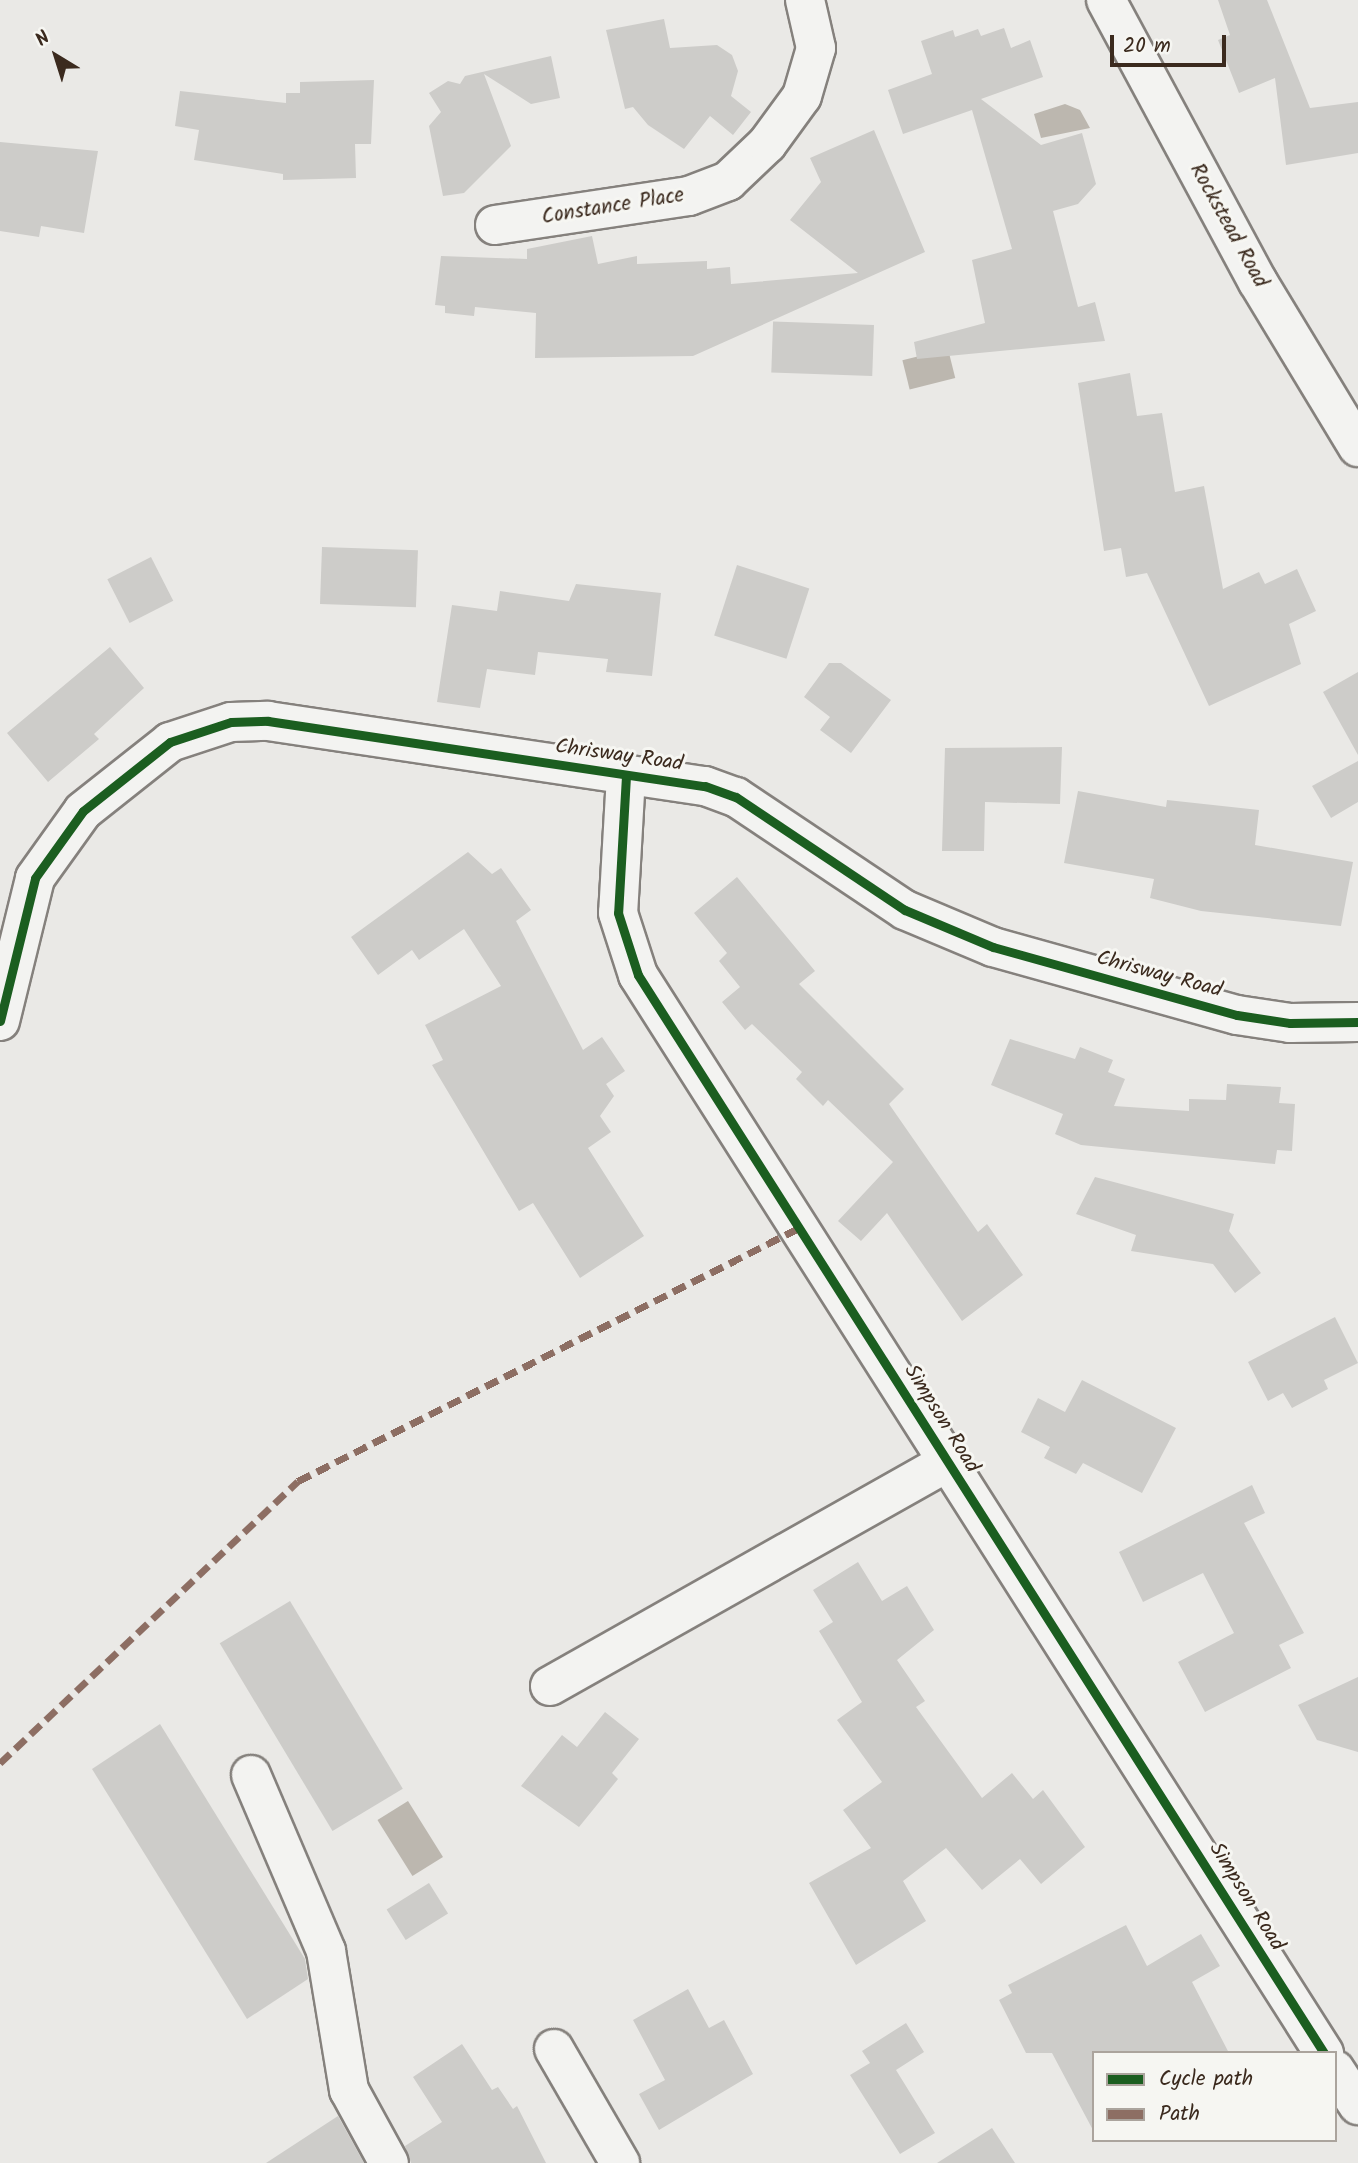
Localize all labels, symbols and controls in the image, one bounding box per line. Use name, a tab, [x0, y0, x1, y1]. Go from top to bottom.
north arrow	[21, 21, 91, 91]
scale bar	[1113, 21, 1228, 65]
text: N	[29, 24, 57, 55]
text: 20 m	[1123, 30, 1171, 63]
street label: Rockstead Road	[1183, 159, 1273, 293]
street label: Constance Place	[540, 183, 686, 231]
street label: Chrisway Road	[553, 735, 685, 777]
street label: Chrisway Road	[1093, 946, 1225, 1004]
street label: Simpson Road	[898, 1360, 984, 1478]
street label: Simpson Road	[1203, 1838, 1289, 1956]
legend	[1092, 2051, 1337, 2142]
text: Cycle path	[1159, 2063, 1253, 2096]
text: Path	[1159, 2098, 1200, 2131]

